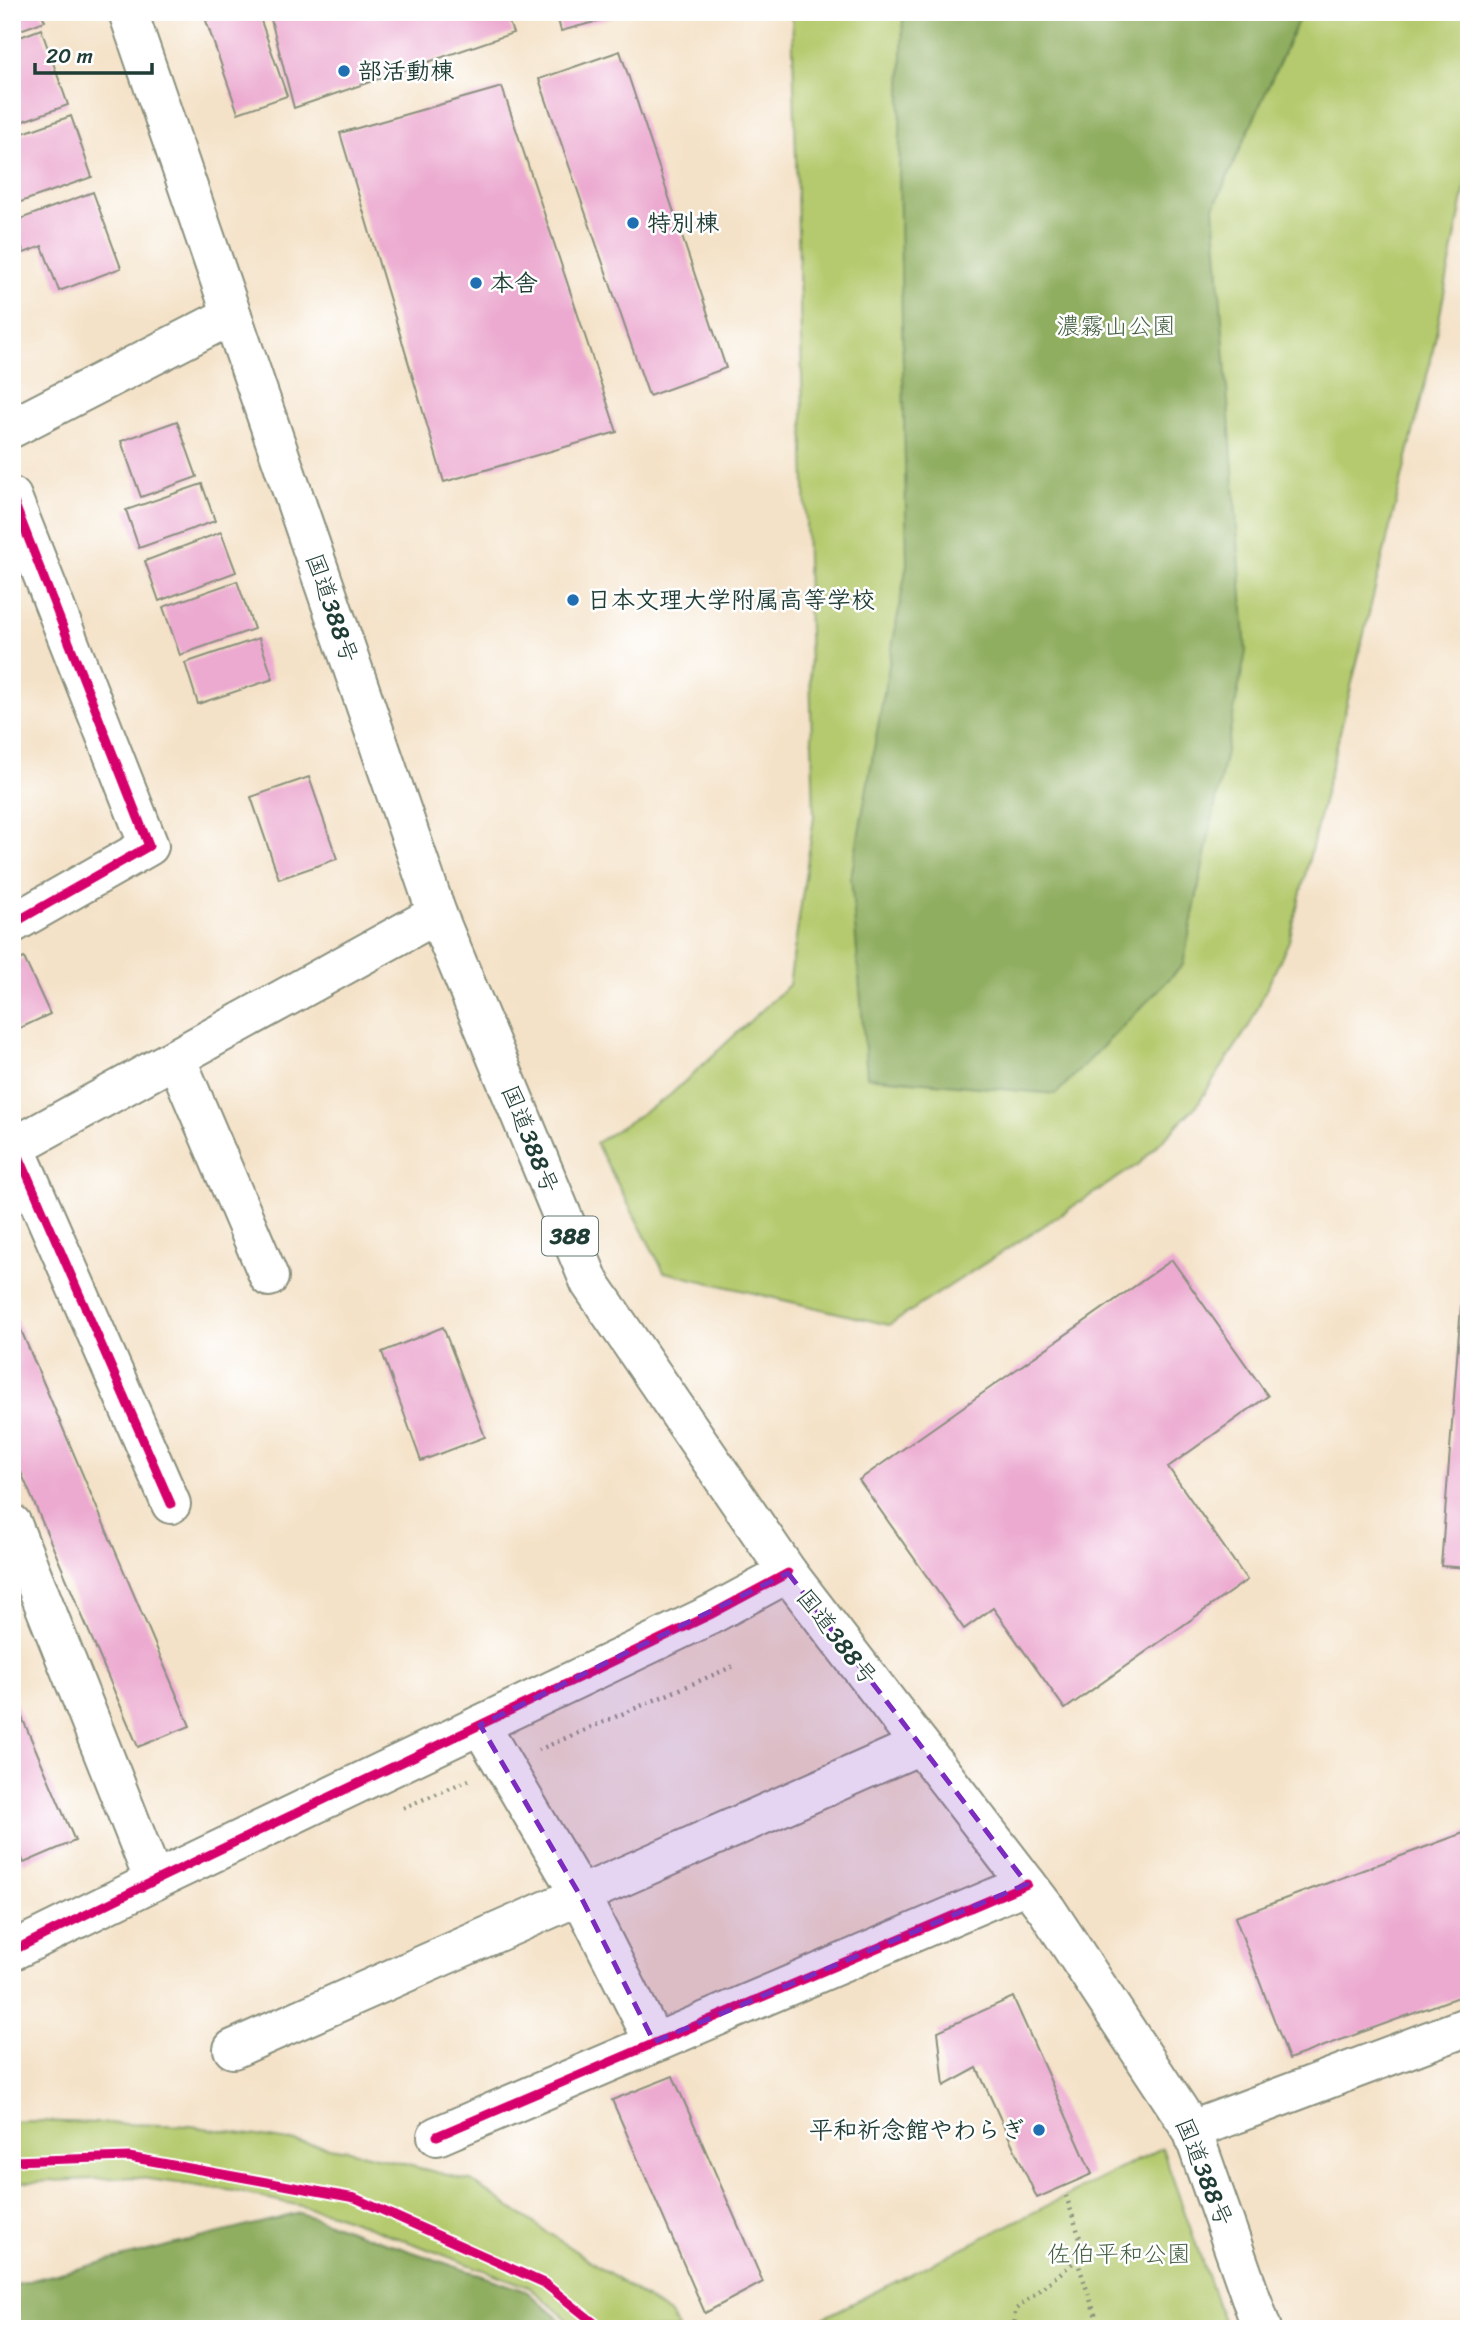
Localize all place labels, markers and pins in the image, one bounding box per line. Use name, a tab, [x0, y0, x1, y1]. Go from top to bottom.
place label: 部活動棟	[358, 50, 455, 92]
marker: 部活動棟	[336, 63, 352, 79]
place label: 特別棟	[647, 202, 720, 244]
marker: 特別棟	[625, 215, 641, 231]
place label: 本舎	[490, 262, 538, 304]
marker: 本舎	[468, 275, 484, 291]
place label: 日本文理大学附属高等学校	[587, 579, 875, 621]
marker: 日本文理大学附属高等学校	[565, 592, 581, 608]
place label: 平和祈念館やわらぎ	[809, 2109, 1025, 2151]
marker: 平和祈念館やわらぎ	[1031, 2122, 1047, 2138]

